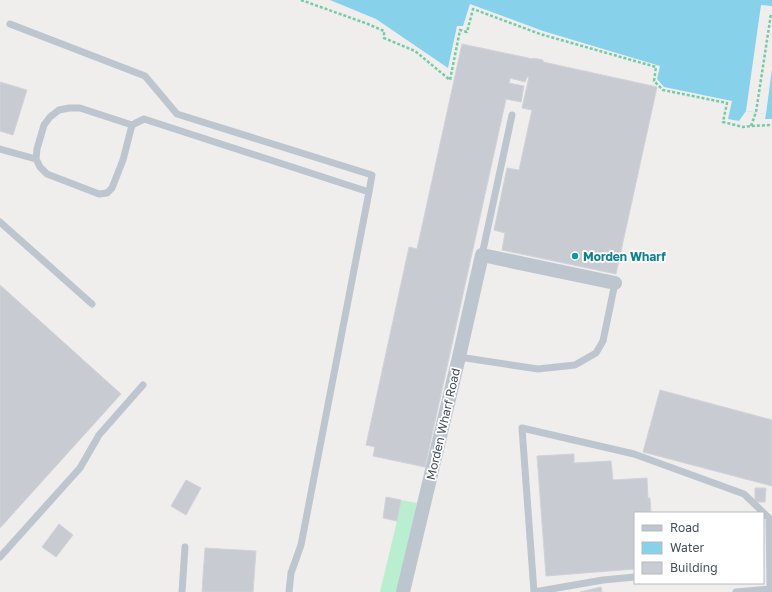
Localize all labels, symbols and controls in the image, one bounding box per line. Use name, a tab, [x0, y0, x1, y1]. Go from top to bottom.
place label: Morden Wharf	[583, 249, 666, 264]
marker: Morden Wharf	[570, 251, 580, 261]
street label: Morden Wharf Road	[423, 367, 463, 481]
legend	[634, 512, 764, 584]
text: Road	[670, 520, 699, 535]
text: Water	[670, 540, 704, 555]
text: Building	[670, 560, 718, 575]

